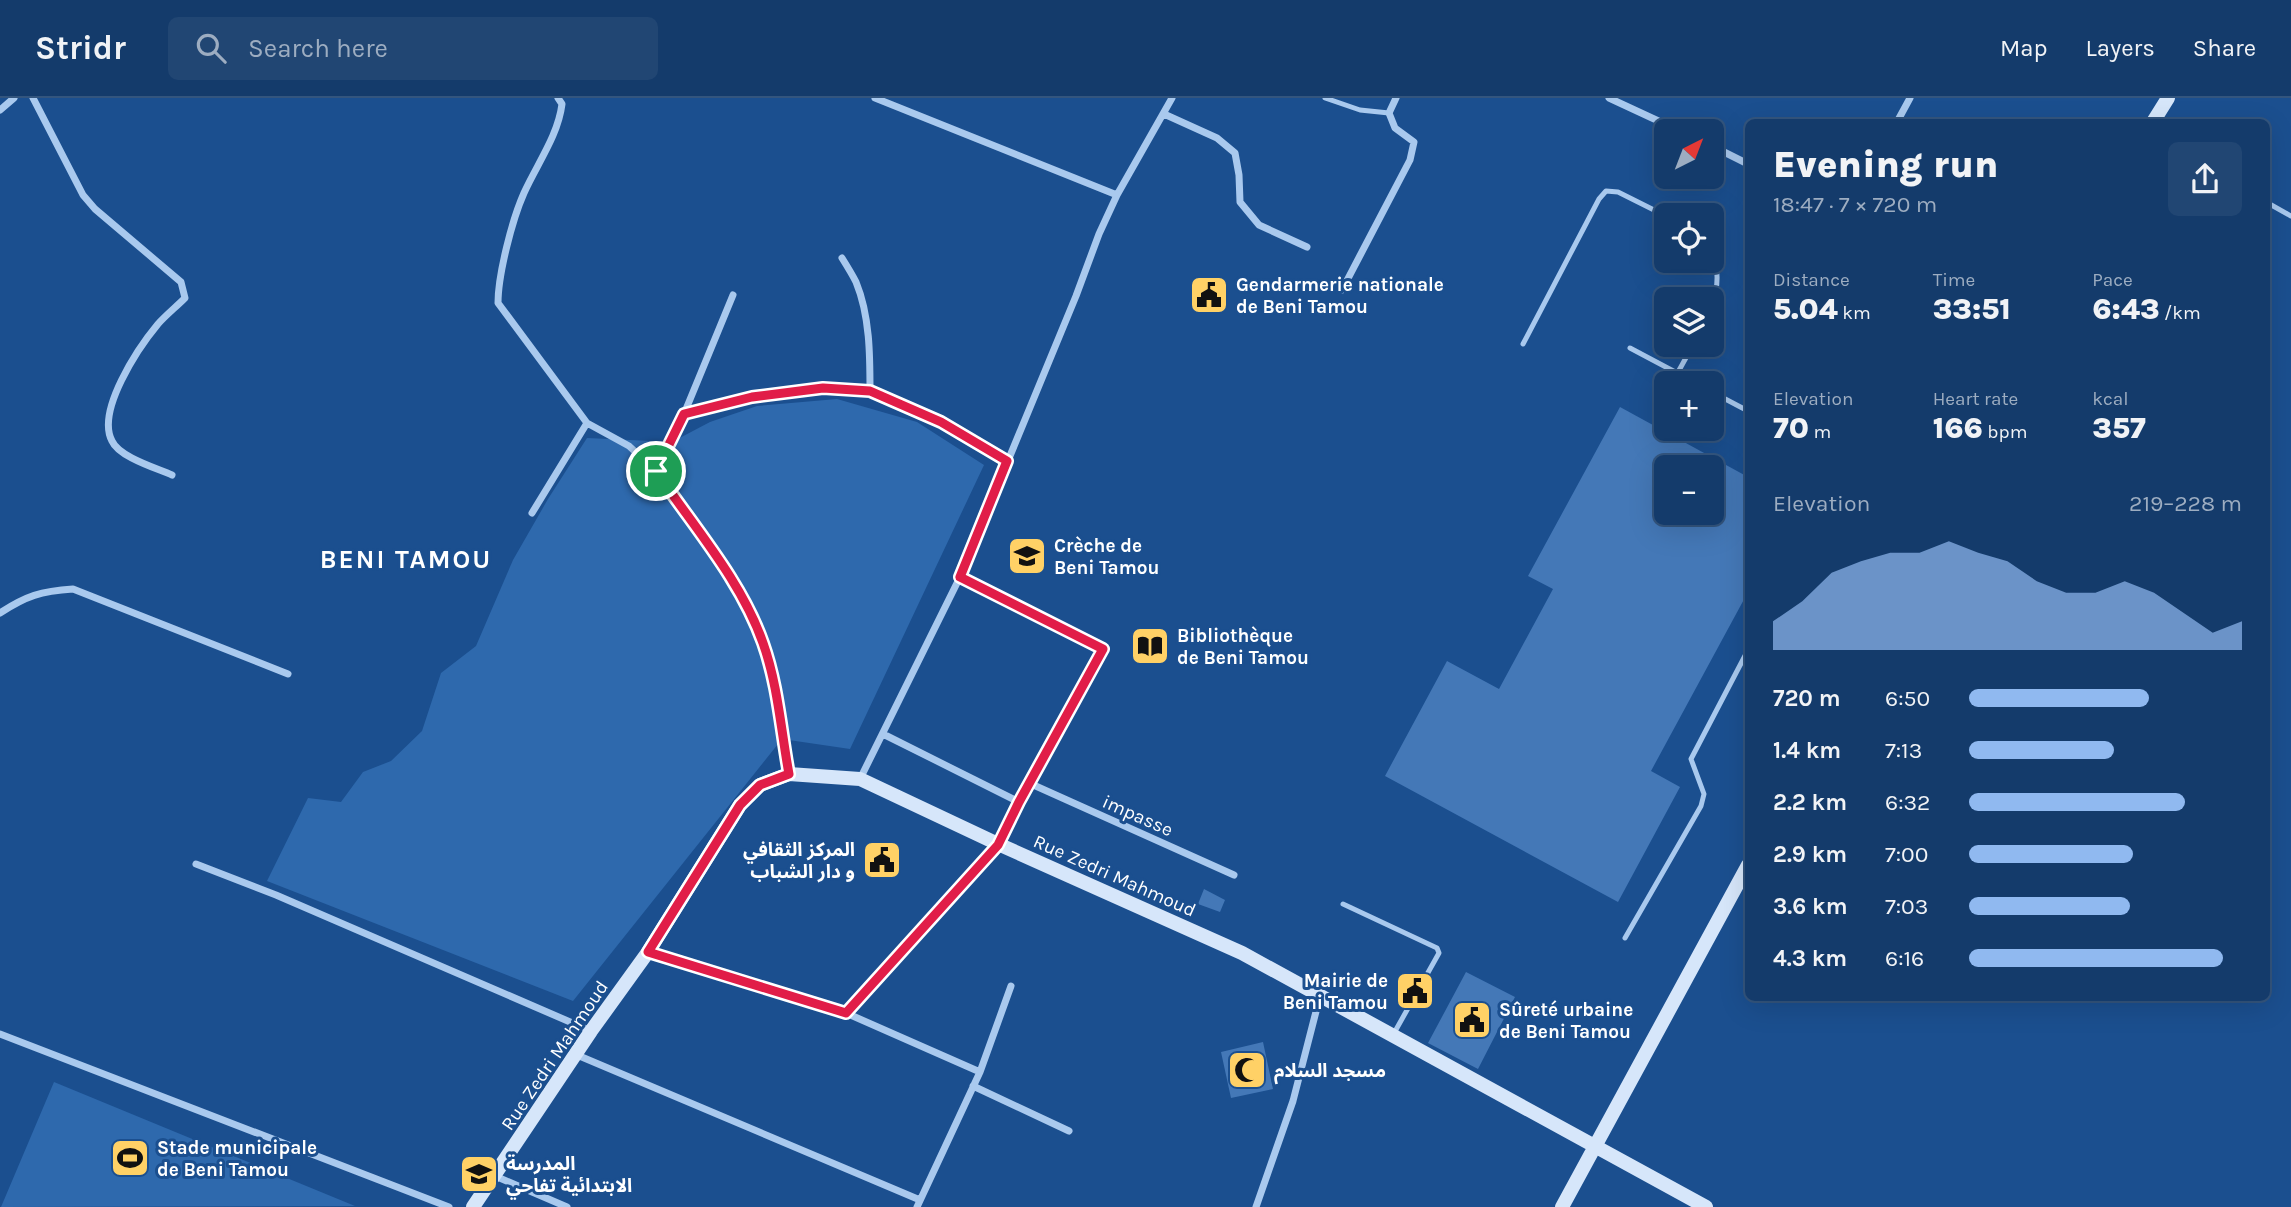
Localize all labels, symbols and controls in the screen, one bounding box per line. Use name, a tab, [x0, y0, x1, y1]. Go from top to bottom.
search box	[168, 17, 658, 80]
text: Stridr	[35, 29, 126, 67]
icon: search	[192, 29, 230, 67]
text: Search here	[248, 33, 388, 64]
text: Map	[2000, 34, 2048, 62]
text: Layers	[2086, 34, 2155, 62]
text: Share	[2193, 34, 2256, 62]
north arrow	[1654, 119, 1724, 189]
map controls	[1654, 119, 1724, 525]
text: Evening run	[1773, 142, 1998, 187]
button: share	[2168, 142, 2242, 216]
text: 18:47 · 7 × 720 m	[1773, 191, 1937, 218]
button: locate	[1654, 203, 1724, 273]
text: Distance	[1773, 269, 1850, 291]
text: Time	[1933, 269, 1975, 291]
text: Pace	[2092, 269, 2133, 291]
public building icon: Gendarmerie nationale de Beni Tamou	[1188, 274, 1230, 316]
place label: Gendarmerie nationale de Beni Tamou	[1236, 274, 1444, 318]
button: layers	[1654, 287, 1724, 357]
text: 5.04	[1773, 291, 1838, 327]
text: 33:51	[1933, 291, 2011, 327]
text: 6:43	[2092, 291, 2160, 327]
text: km	[1838, 302, 1871, 324]
text: /km	[2160, 302, 2201, 324]
button: +	[1654, 371, 1724, 441]
text: Elevation	[1773, 388, 1853, 410]
text: Heart rate	[1933, 388, 2018, 410]
text: kcal	[2092, 388, 2129, 410]
text: 70	[1773, 410, 1809, 446]
text: 166	[1933, 410, 1983, 446]
text: 357	[2092, 410, 2146, 446]
text: m	[1809, 421, 1831, 443]
text: bpm	[1983, 421, 2027, 443]
pin	[626, 441, 686, 501]
icon: arrive	[637, 452, 675, 490]
button: −	[1654, 455, 1724, 525]
text: Elevation	[1773, 490, 1870, 517]
text: 219–228 m	[2129, 490, 2242, 517]
school or university icon: Crèche de Beni Tamou	[1006, 535, 1048, 577]
place label: Crèche de Beni Tamou	[1054, 535, 1159, 579]
district label: BENI TAMOU	[320, 544, 492, 575]
library icon: Bibliothèque de Beni Tamou	[1129, 625, 1171, 667]
place label: Bibliothèque de Beni Tamou	[1177, 625, 1309, 669]
text: 720 m	[1773, 685, 1841, 712]
text: 6:50	[1885, 685, 1930, 712]
text: 1.4 km	[1773, 737, 1841, 764]
text: 7:13	[1885, 737, 1922, 764]
text: 2.2 km	[1773, 789, 1847, 816]
text: 6:32	[1885, 789, 1930, 816]
street label: impasse	[1099, 791, 1176, 841]
street label: Rue Zedri Mahmoud	[1030, 830, 1199, 922]
place label: المركز الثقافي و دار الشباب	[743, 839, 855, 883]
public building icon: المركز الثقافي و دار الشباب	[861, 839, 903, 881]
text: 2.9 km	[1773, 841, 1847, 868]
text: 7:00	[1885, 841, 1928, 868]
text: 3.6 km	[1773, 893, 1847, 920]
text: 7:03	[1885, 893, 1928, 920]
text: 4.3 km	[1773, 945, 1847, 972]
text: 6:16	[1885, 945, 1924, 972]
place label: Mairie de Beni Tamou	[1283, 970, 1388, 1014]
public building icon: Mairie de Beni Tamou	[1394, 970, 1436, 1012]
street label: Rue Zedri Mahmoud	[497, 977, 613, 1135]
public building icon: Sûreté urbaine de Beni Tamou	[1451, 999, 1493, 1041]
place label: Sûreté urbaine de Beni Tamou	[1499, 999, 1633, 1043]
mosque icon: مسجد السلام	[1226, 1049, 1268, 1091]
place label: مسجد السلام	[1274, 1060, 1386, 1085]
sports icon: Stade municipale de Beni Tamou	[109, 1137, 151, 1179]
place label: Stade municipale de Beni Tamou	[157, 1137, 317, 1181]
school or university icon: المدرسة الابتدائية تفاحي	[458, 1153, 500, 1195]
place label: المدرسة الابتدائية تفاحي	[506, 1153, 632, 1200]

